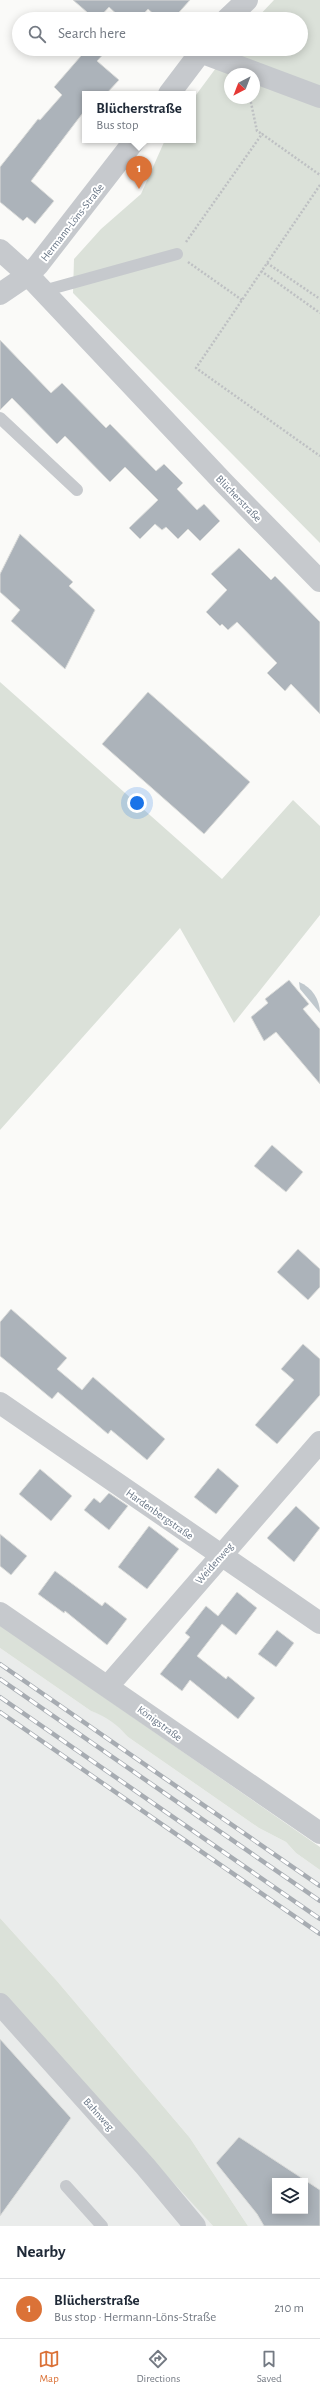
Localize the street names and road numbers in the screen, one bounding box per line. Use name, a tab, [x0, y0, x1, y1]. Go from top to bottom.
street label: Hermann-Löns-Straße	[39, 181, 106, 263]
street label: Blücherstraße	[214, 473, 263, 524]
street label: Hardenbergstraße	[124, 1487, 195, 1542]
street label: Weidenweg	[194, 1540, 236, 1586]
street label: Königstraße	[135, 1704, 184, 1743]
street label: Bahnweg	[81, 2096, 116, 2133]

